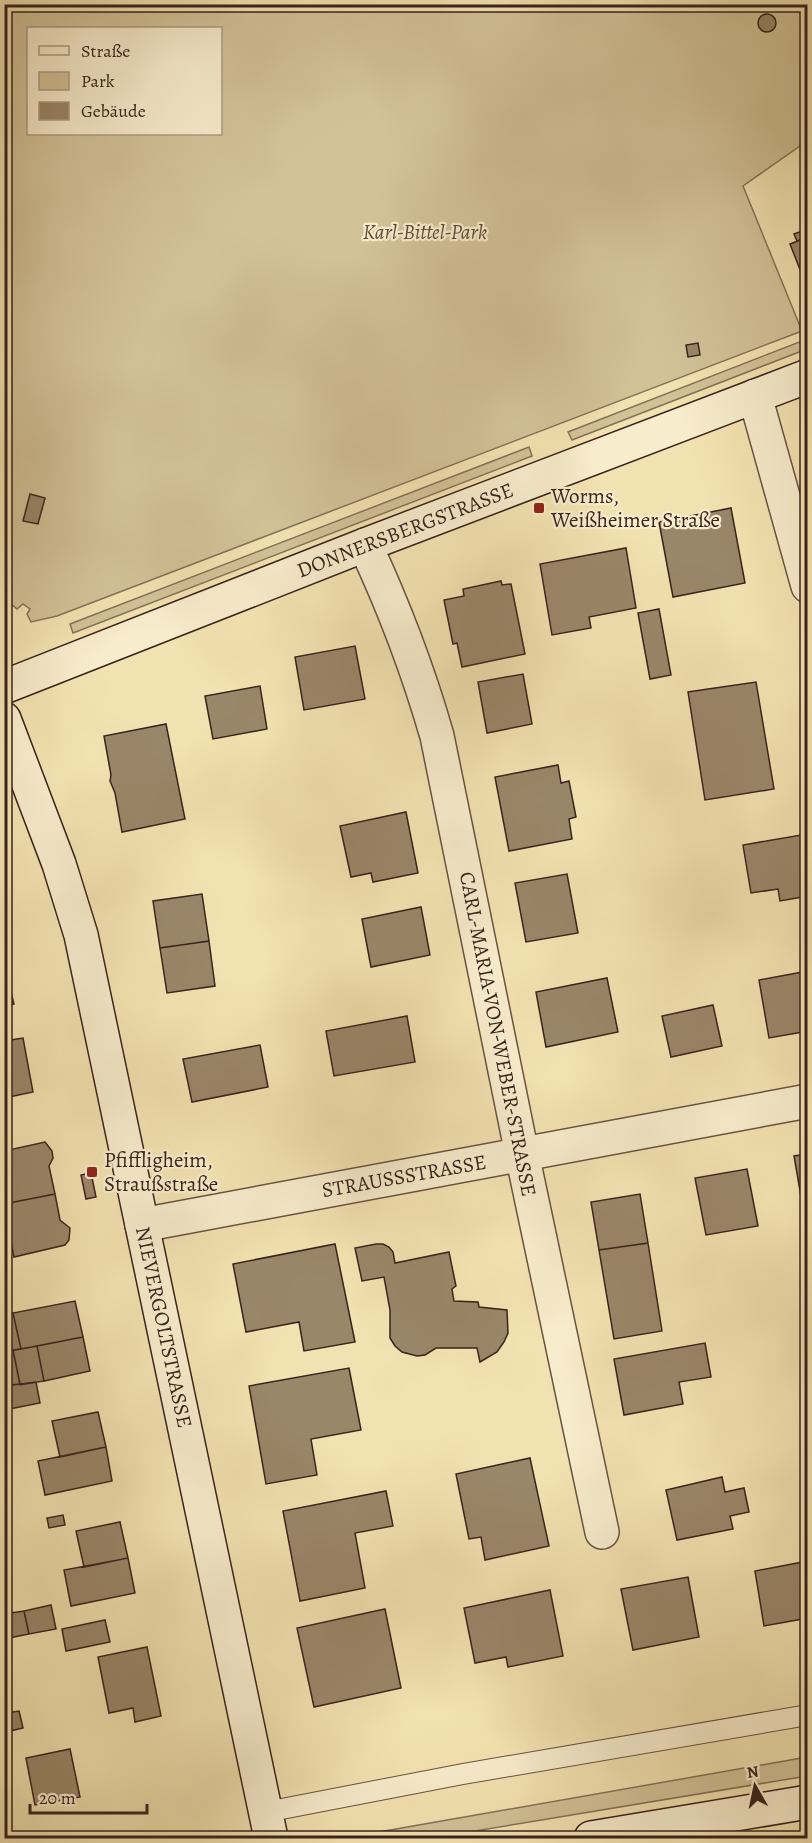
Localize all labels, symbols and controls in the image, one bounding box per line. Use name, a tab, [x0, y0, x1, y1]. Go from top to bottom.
legend	[27, 27, 222, 135]
text: Straße	[81, 39, 130, 63]
text: Park	[81, 69, 115, 93]
text: Gebäude	[81, 99, 146, 123]
park label: Karl-Bittel-Park	[363, 218, 487, 246]
street label: DONNERSBERGSTRASSE	[293, 476, 517, 584]
place label: Worms, Weißheimer Straße	[550, 482, 720, 534]
marker: Worms, Weißheimer Straße	[532, 501, 546, 515]
street label: CARL-MARIA-VON-WEBER-STRASSE	[453, 869, 543, 1199]
place label: Pfiffligheim, Straußstraße	[104, 1146, 218, 1198]
street label: STRAUSSSTRASSE	[320, 1148, 488, 1204]
marker: Pfiffligheim, Straußstraße	[85, 1165, 99, 1179]
street label: NIEVERGOLTSTRASSE	[129, 1224, 199, 1430]
north arrow	[725, 1756, 785, 1816]
text: N	[745, 1760, 761, 1784]
scale bar	[30, 1777, 147, 1815]
text: 20 m	[39, 1786, 76, 1810]

